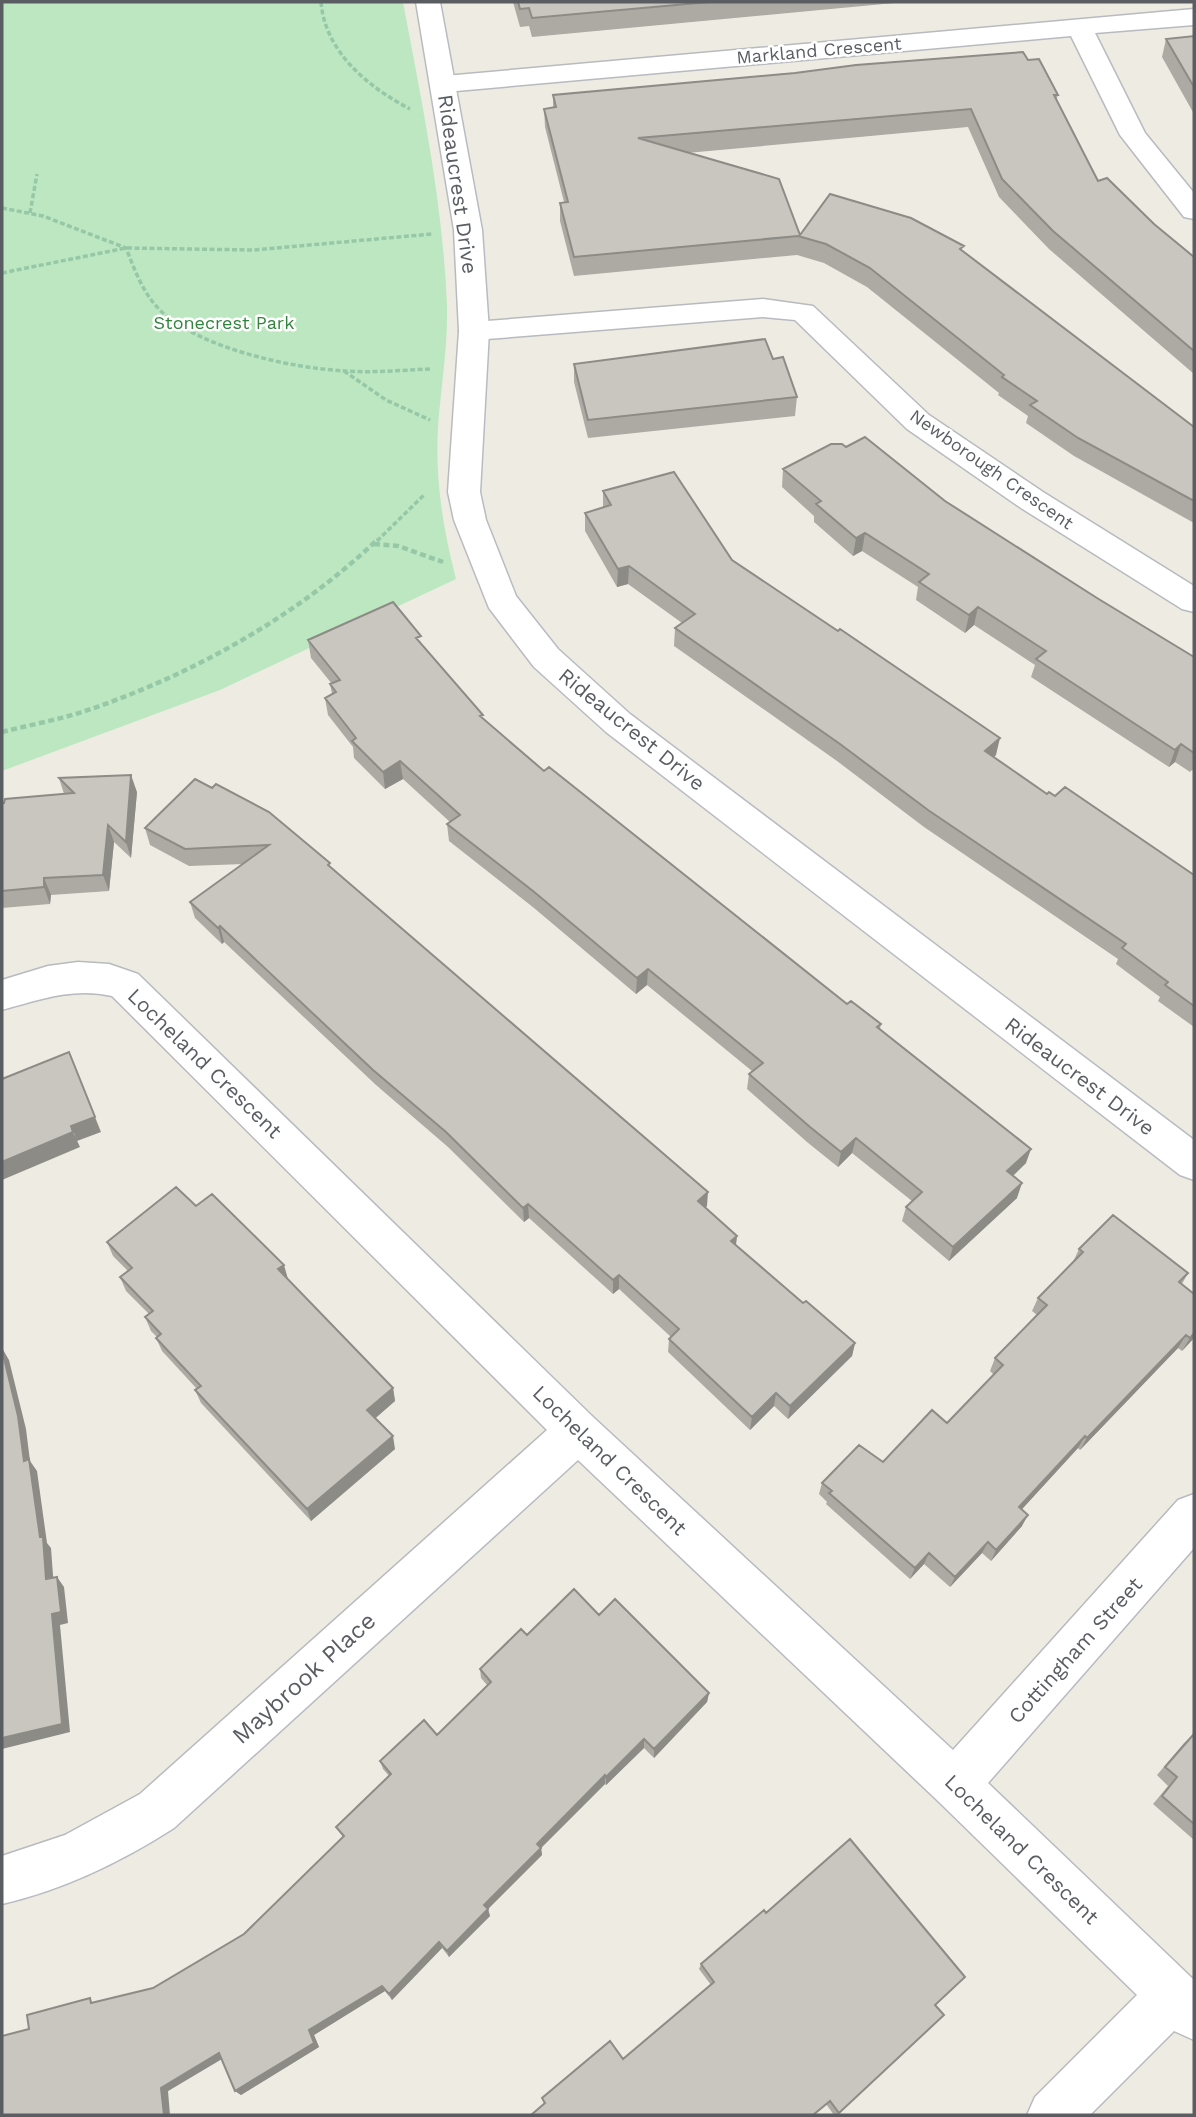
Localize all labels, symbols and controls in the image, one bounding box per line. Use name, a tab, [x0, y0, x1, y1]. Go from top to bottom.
street label: Markland Crescent	[736, 32, 903, 68]
street label: Rideaucrest Drive	[433, 93, 483, 275]
park label: Stonecrest Park	[154, 312, 294, 333]
street label: Newborough Crescent	[906, 405, 1078, 534]
street label: Rideaucrest Drive	[554, 662, 710, 796]
street label: Locheland Crescent	[123, 983, 287, 1143]
street label: Rideaucrest Drive	[1000, 1012, 1160, 1140]
street label: Locheland Crescent	[528, 1380, 692, 1540]
street label: Cottingham Street	[1003, 1572, 1147, 1728]
street label: Maybrook Place	[227, 1606, 381, 1750]
street label: Locheland Crescent	[940, 1769, 1104, 1929]

